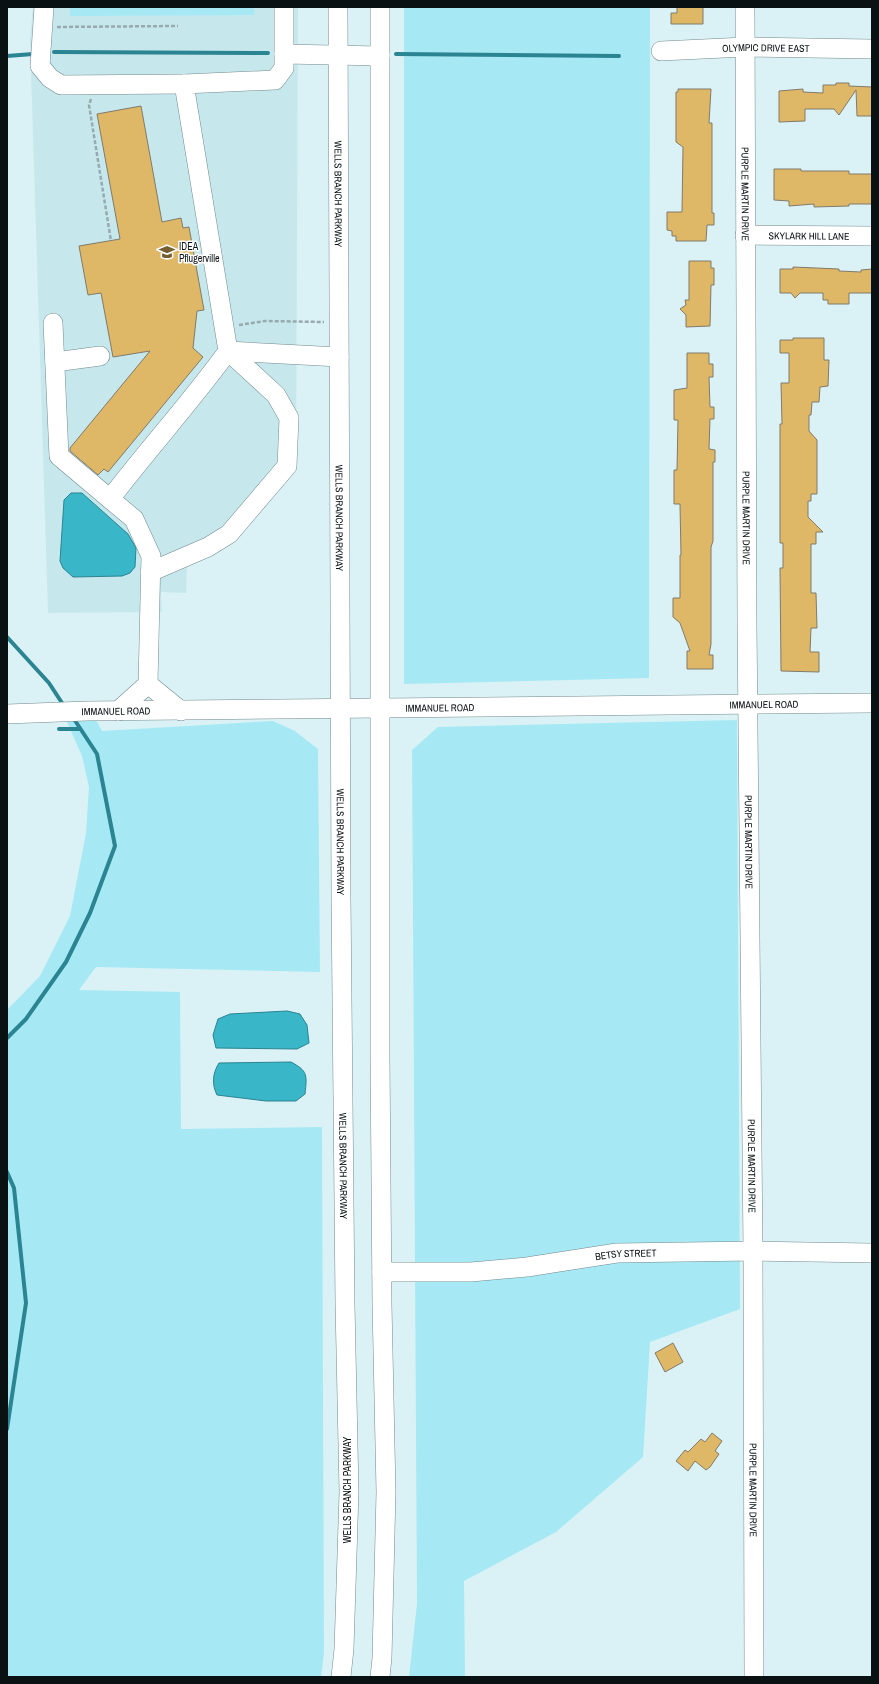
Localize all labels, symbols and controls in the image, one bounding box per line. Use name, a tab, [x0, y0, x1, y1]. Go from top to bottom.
street label: OLYMPIC DRIVE EAST	[722, 40, 810, 55]
street label: WELLS BRANCH PARKWAY	[332, 141, 345, 248]
street label: PURPLE MARTIN DRIVE	[739, 147, 752, 241]
street label: SKYLARK HILL LANE	[768, 229, 850, 242]
place label: IDEA Pflugerville	[179, 240, 220, 265]
school or university icon: IDEA Pflugerville	[158, 243, 176, 261]
street label: WELLS BRANCH PARKWAY	[333, 465, 346, 572]
street label: PURPLE MARTIN DRIVE	[740, 471, 753, 565]
street label: IMMANUEL ROAD	[729, 697, 799, 711]
street label: IMMANUEL ROAD	[405, 701, 475, 714]
street label: IMMANUEL ROAD	[81, 704, 151, 718]
street label: WELLS BRANCH PARKWAY	[334, 789, 347, 896]
street label: PURPLE MARTIN DRIVE	[742, 795, 756, 889]
street label: WELLS BRANCH PARKWAY	[337, 1113, 351, 1220]
street label: PURPLE MARTIN DRIVE	[745, 1119, 759, 1213]
street label: BETSY STREET	[594, 1246, 657, 1263]
street label: WELLS BRANCH PARKWAY	[341, 1436, 354, 1543]
street label: PURPLE MARTIN DRIVE	[747, 1443, 760, 1537]

